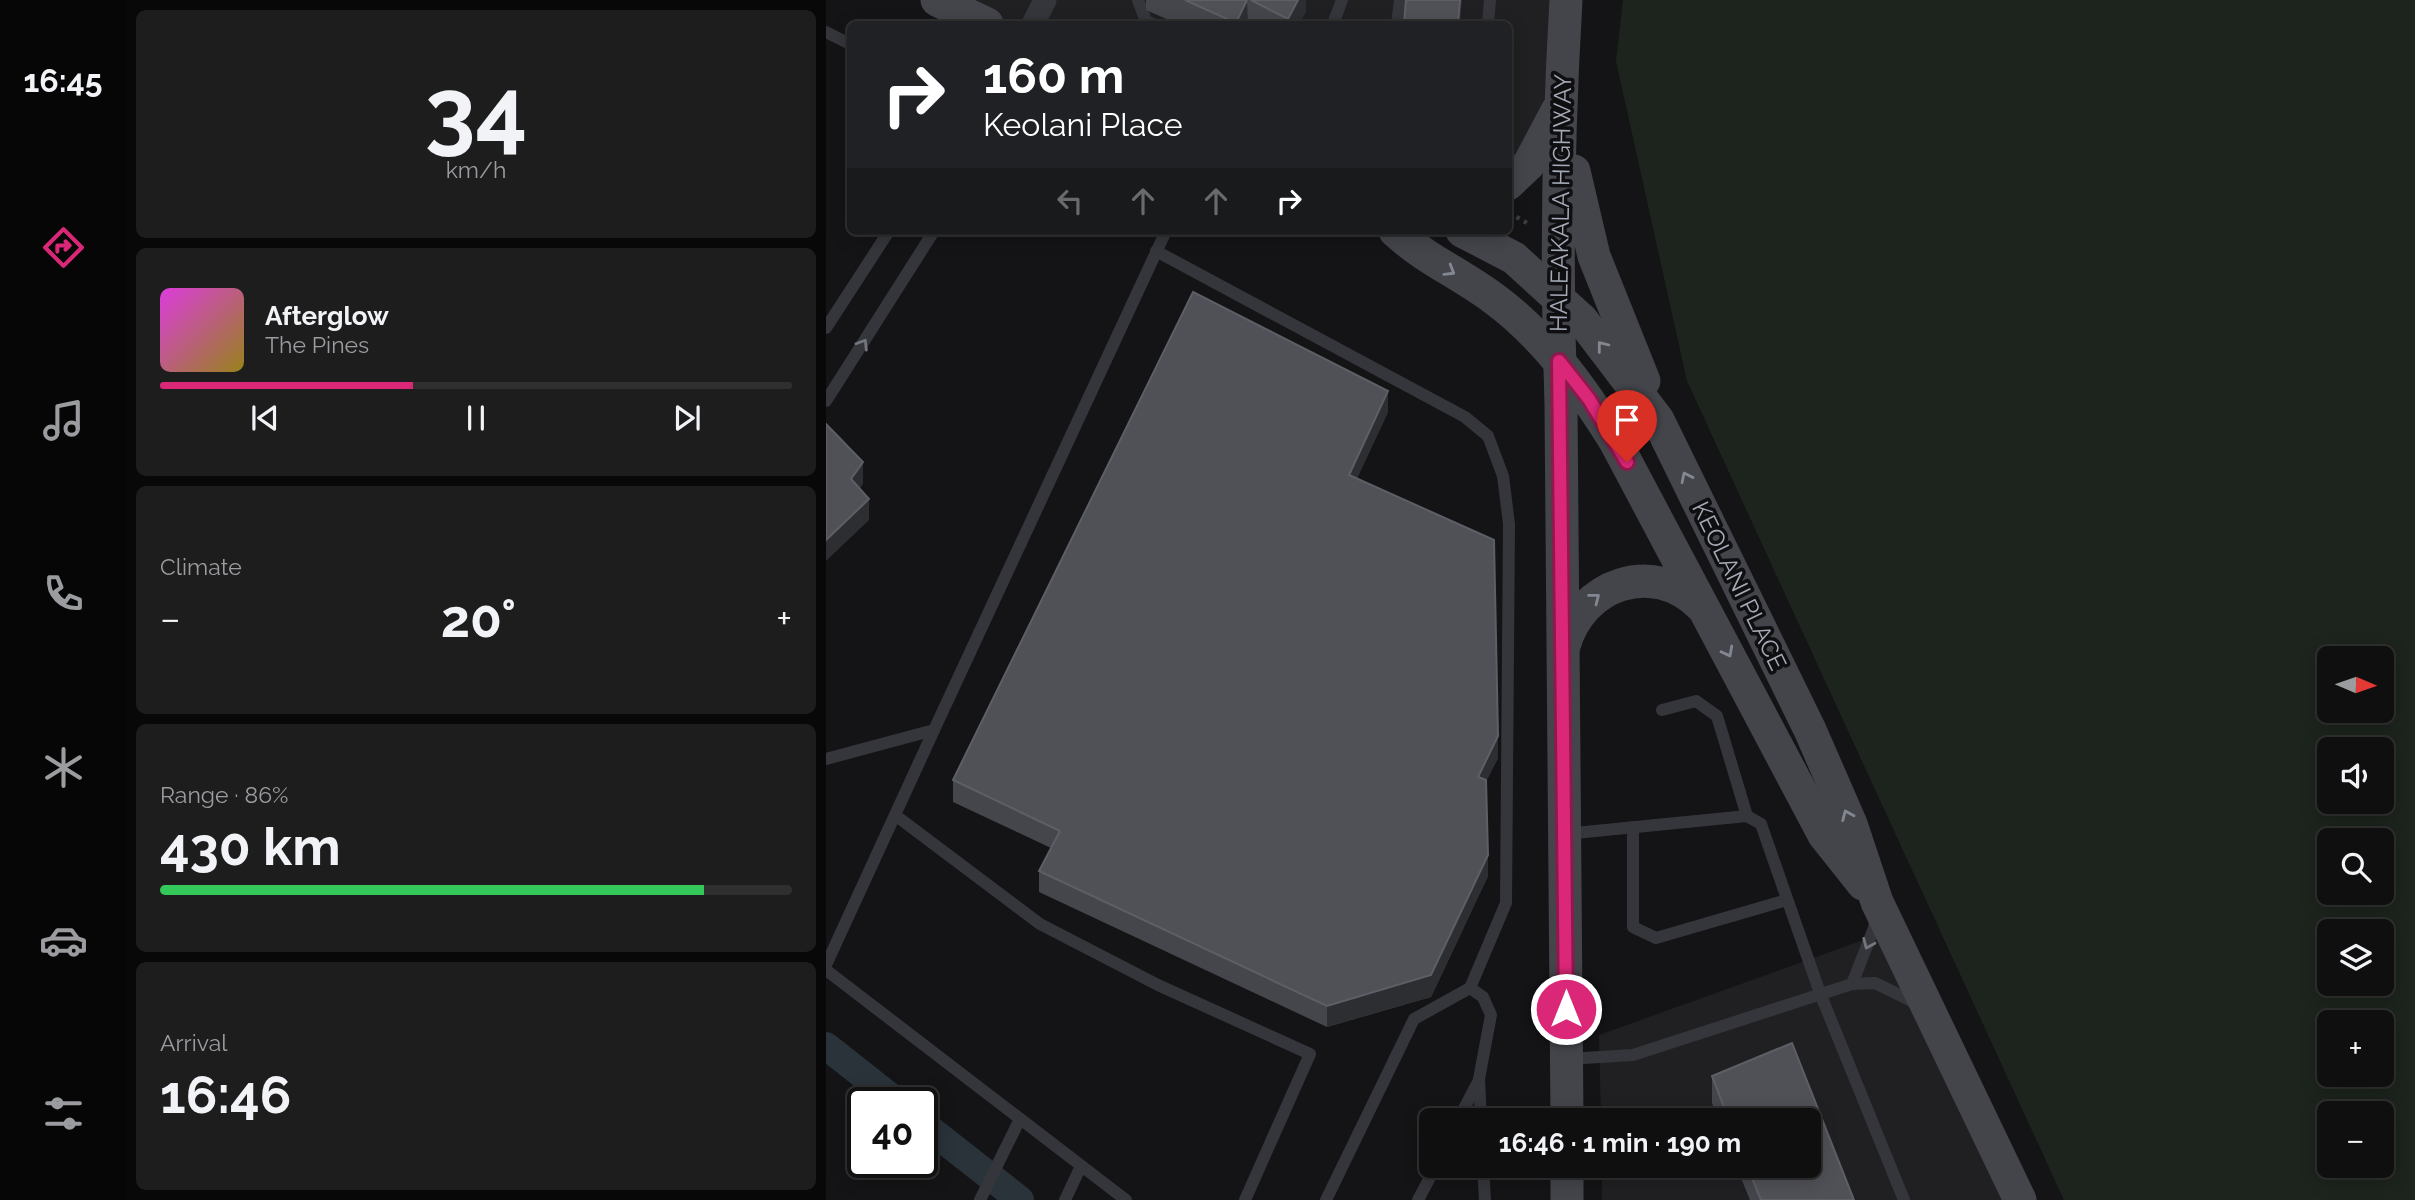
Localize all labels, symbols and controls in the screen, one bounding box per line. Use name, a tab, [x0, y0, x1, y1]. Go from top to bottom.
text: 160 m	[983, 47, 1124, 104]
icon: right	[868, 49, 959, 140]
text: 34	[425, 57, 527, 164]
text: 16:45	[23, 62, 103, 99]
street label: HALEAKALA HIGHWAY	[1544, 73, 1577, 332]
text: Keolani Place	[983, 106, 1183, 143]
text: km/h	[446, 156, 506, 183]
icon: left	[1051, 182, 1089, 220]
icon: ahead	[1124, 182, 1162, 220]
icon: ahead	[1197, 182, 1235, 220]
icon: right	[1270, 182, 1308, 220]
icon: directions	[39, 223, 88, 272]
one-way arrow	[1442, 263, 1455, 276]
text: Afterglow	[265, 301, 389, 331]
text: The Pines	[265, 331, 369, 358]
one-way arrow	[854, 338, 867, 351]
one-way arrow	[1597, 341, 1610, 354]
pin	[1597, 390, 1657, 462]
icon: music	[39, 396, 88, 445]
icon: previous	[246, 399, 284, 437]
icon: pause	[457, 399, 495, 437]
icon: next	[668, 399, 706, 437]
icon: arrive	[1608, 401, 1646, 439]
one-way arrow	[1680, 472, 1694, 484]
street label: KEOLANI PLACE	[1686, 497, 1793, 675]
text: Climate	[160, 553, 242, 580]
icon: phone	[39, 569, 88, 618]
text: 20°	[441, 588, 516, 649]
one-way arrow	[1587, 593, 1599, 606]
text: −	[160, 596, 180, 641]
text: +	[776, 596, 792, 641]
one-way arrow	[1719, 645, 1733, 657]
north arrow	[2317, 646, 2394, 723]
map controls	[2317, 646, 2394, 1178]
button: sound	[2317, 737, 2394, 814]
icon: climate	[39, 743, 88, 792]
text: Range · 86%	[160, 781, 289, 808]
one-way arrow	[1841, 809, 1855, 821]
text: 430 km	[160, 816, 341, 877]
button: search	[2317, 828, 2394, 905]
icon: car	[39, 916, 88, 965]
button: layers	[2317, 919, 2394, 996]
one-way arrow	[1862, 937, 1876, 949]
position arrow	[1529, 972, 1603, 1046]
button: +	[2317, 1010, 2394, 1087]
text: Arrival	[160, 1029, 227, 1056]
text: 16:46	[160, 1064, 291, 1125]
speed limit sign: 40	[847, 1087, 938, 1178]
icon: filters	[39, 1089, 88, 1138]
button: −	[2317, 1101, 2394, 1178]
text: 16:46 · 1 min · 190 m	[1499, 1128, 1741, 1158]

